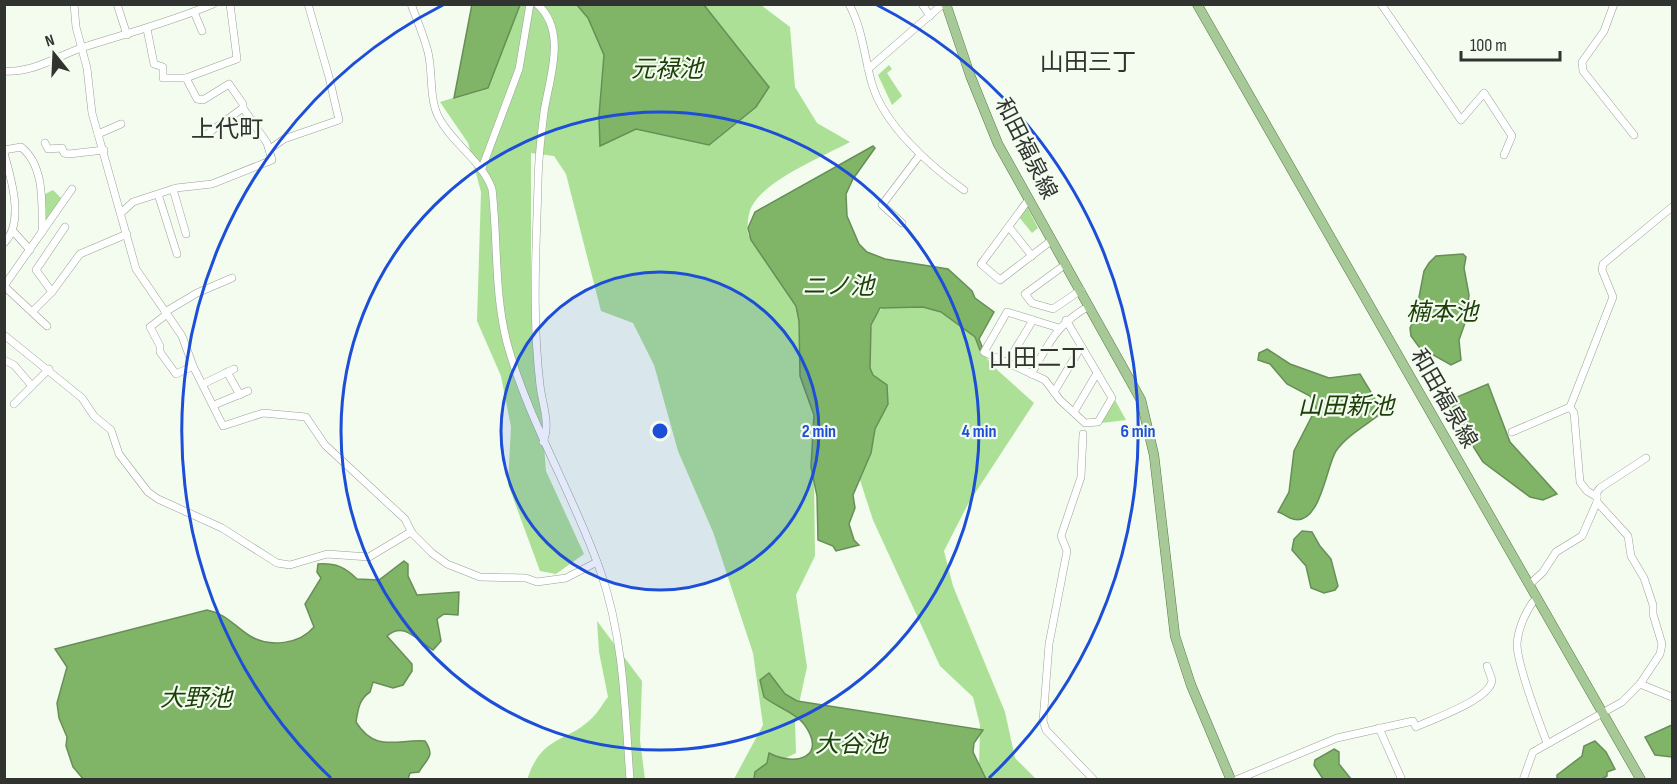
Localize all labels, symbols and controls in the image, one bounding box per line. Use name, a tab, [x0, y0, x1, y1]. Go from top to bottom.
north arrow	[24, 24, 84, 84]
scale bar	[1461, 24, 1560, 62]
text: N	[43, 31, 57, 52]
text: 100 m	[1470, 35, 1507, 56]
district label: 山田三丁	[1040, 48, 1136, 77]
water label: 元禄池	[631, 55, 705, 84]
street label: 和田福泉線	[989, 94, 1063, 204]
district label: 上代町	[191, 115, 263, 144]
water label: ニノ池	[802, 272, 876, 301]
water label: 楠本池	[1406, 298, 1480, 327]
district label: 山田二丁	[989, 344, 1085, 373]
street label: 和田福泉線	[1405, 344, 1483, 453]
water label: 山田新池	[1298, 392, 1396, 421]
centre of rings	[650, 421, 670, 441]
text: 2 min	[802, 421, 836, 442]
text: 4 min	[962, 421, 996, 442]
text: 6 min	[1121, 421, 1155, 442]
water label: 大野池	[160, 684, 234, 713]
water label: 大谷池	[815, 730, 889, 759]

